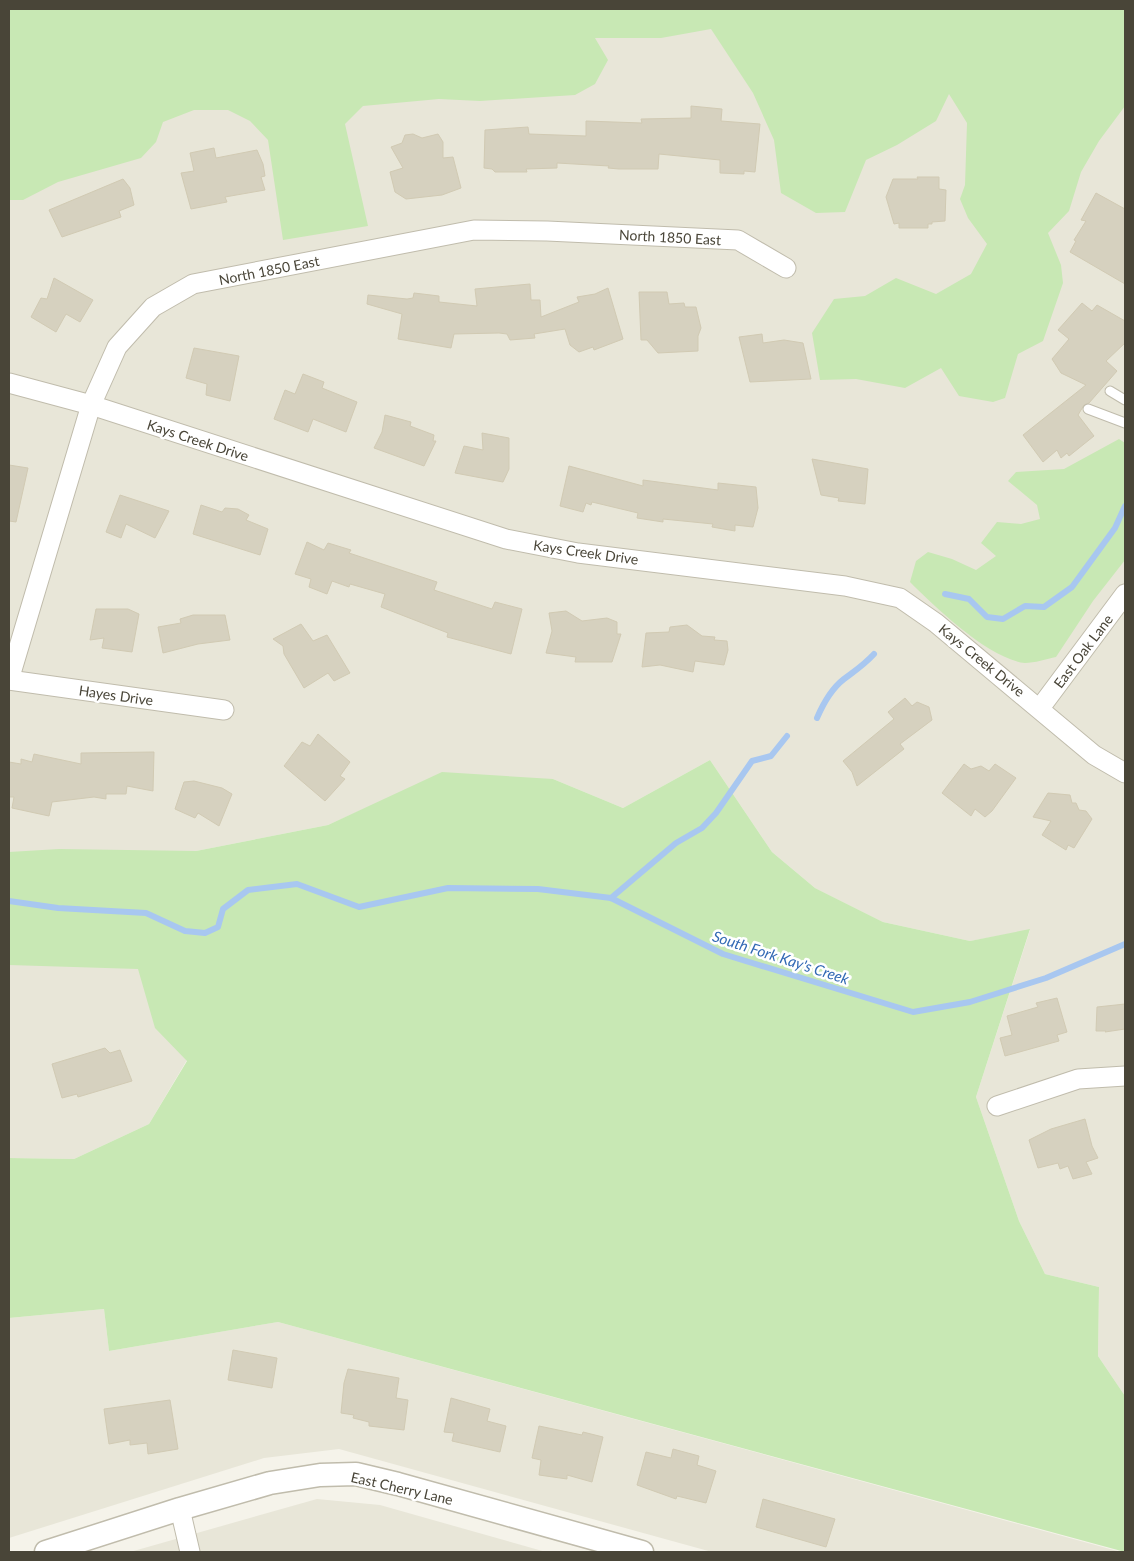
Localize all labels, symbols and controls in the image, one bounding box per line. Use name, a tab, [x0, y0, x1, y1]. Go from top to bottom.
street label: North 1850 East	[619, 226, 721, 248]
street label: North 1850 East	[217, 252, 321, 288]
street label: Kays Creek Drive	[145, 416, 251, 464]
street label: Kays Creek Drive	[532, 536, 640, 568]
street label: East Oak Lane	[1050, 611, 1116, 691]
street label: Kays Creek Drive	[936, 620, 1028, 700]
street label: Hayes Drive	[78, 681, 154, 709]
water label: South Fork Kay's Creek	[710, 926, 852, 988]
street label: East Cherry Lane	[349, 1468, 455, 1508]

